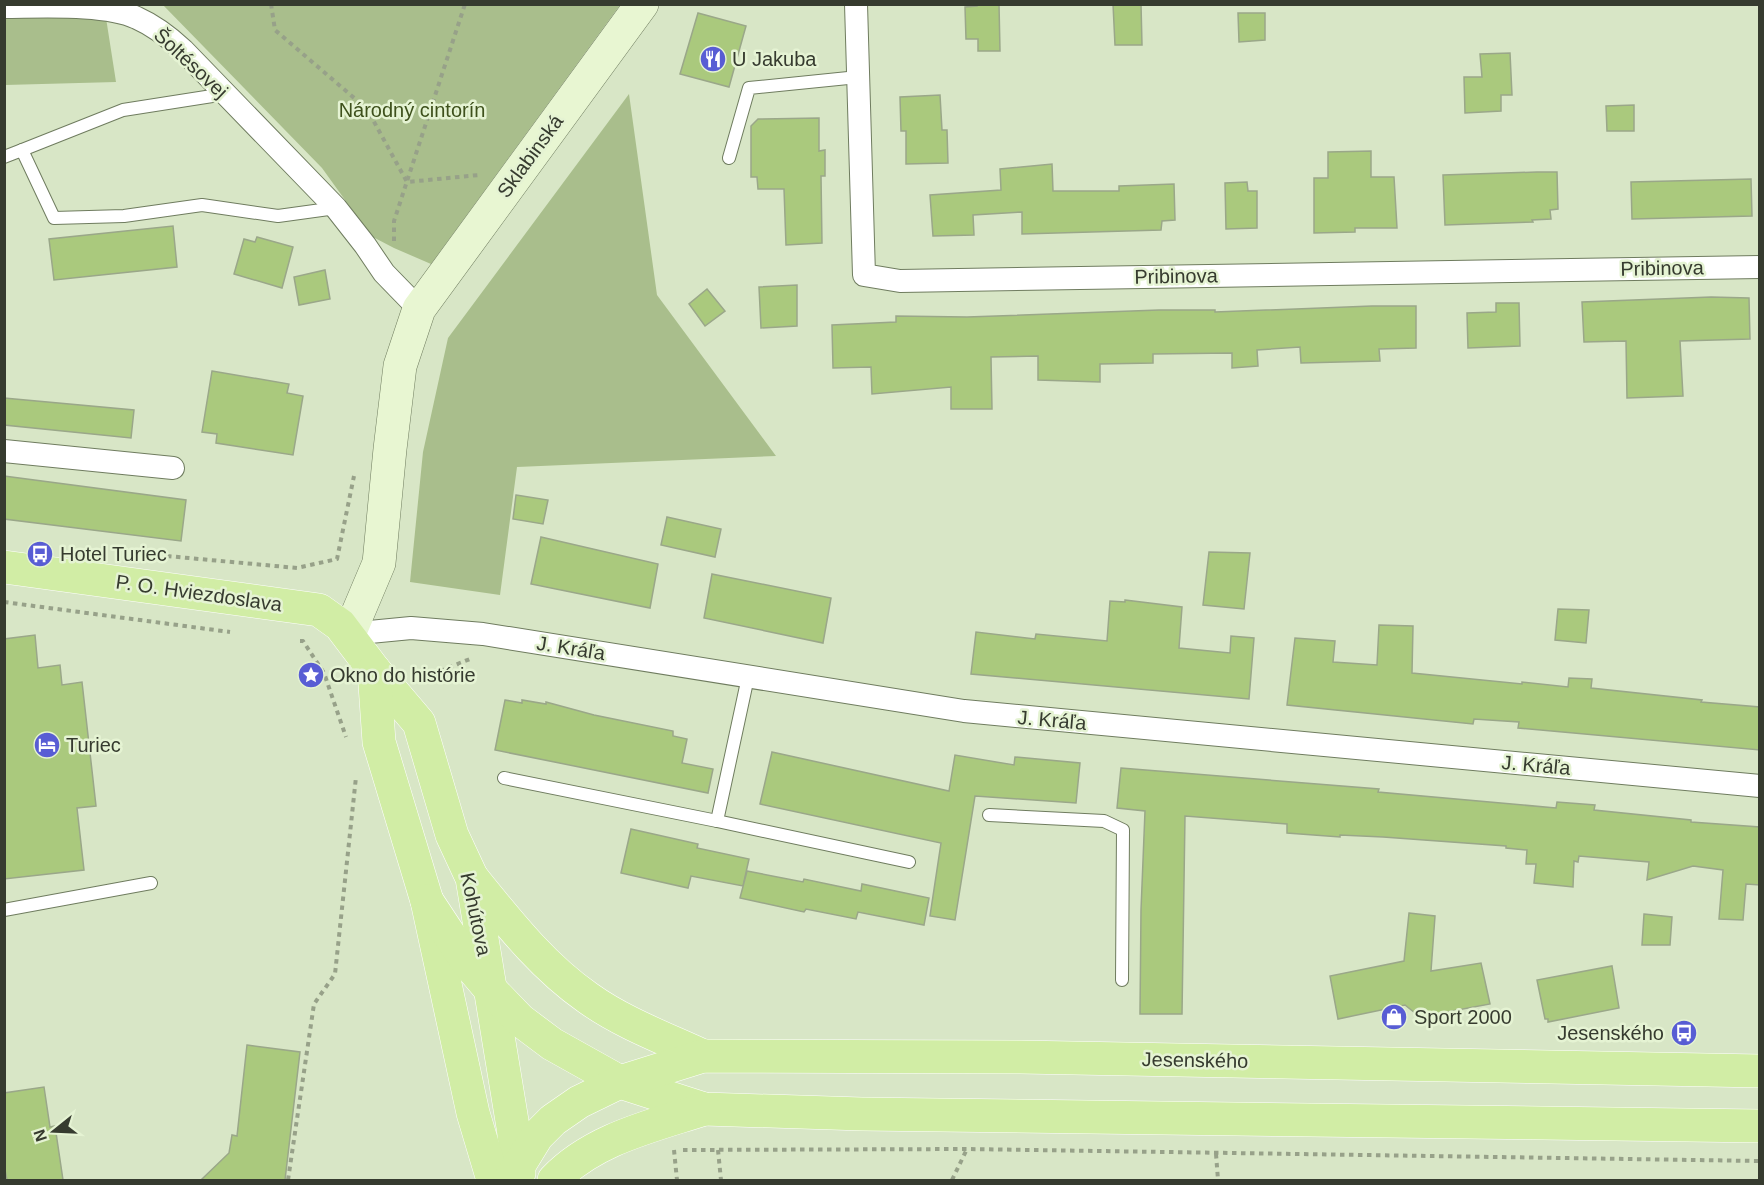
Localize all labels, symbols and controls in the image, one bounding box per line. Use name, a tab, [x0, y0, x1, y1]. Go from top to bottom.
street label: Šoltésovej	[150, 23, 232, 103]
restaurant icon: U Jakuba	[698, 44, 728, 74]
place label: U Jakuba	[732, 48, 817, 70]
park label: Národný cintorín	[339, 99, 485, 121]
street label: Sklabinská	[493, 110, 568, 202]
street label: Pribinova	[1620, 256, 1705, 280]
street label: Pribinova	[1134, 264, 1219, 288]
bus stop icon: Hotel Turiec	[25, 539, 55, 569]
place label: Hotel Turiec	[60, 543, 167, 565]
street label: P. O. Hviezdoslava	[115, 570, 284, 616]
street label: J. Kráľa	[535, 632, 608, 664]
place icon: Okno do histórie	[296, 660, 326, 690]
place label: Okno do histórie	[330, 664, 476, 686]
street label: J. Kráľa	[1017, 706, 1088, 734]
hotel icon: Turiec	[32, 730, 62, 760]
place label: Turiec	[66, 734, 121, 756]
street label: J. Kráľa	[1501, 751, 1572, 779]
street label: Kohútova	[456, 870, 496, 958]
shop icon: Sport 2000	[1379, 1002, 1409, 1032]
place label: Sport 2000	[1414, 1006, 1512, 1028]
bus stop icon: Jesenského	[1669, 1018, 1699, 1048]
place label: Jesenského	[1557, 1022, 1664, 1044]
street label: Jesenského	[1141, 1048, 1249, 1072]
north arrow	[24, 1101, 84, 1161]
text: N	[30, 1127, 50, 1144]

